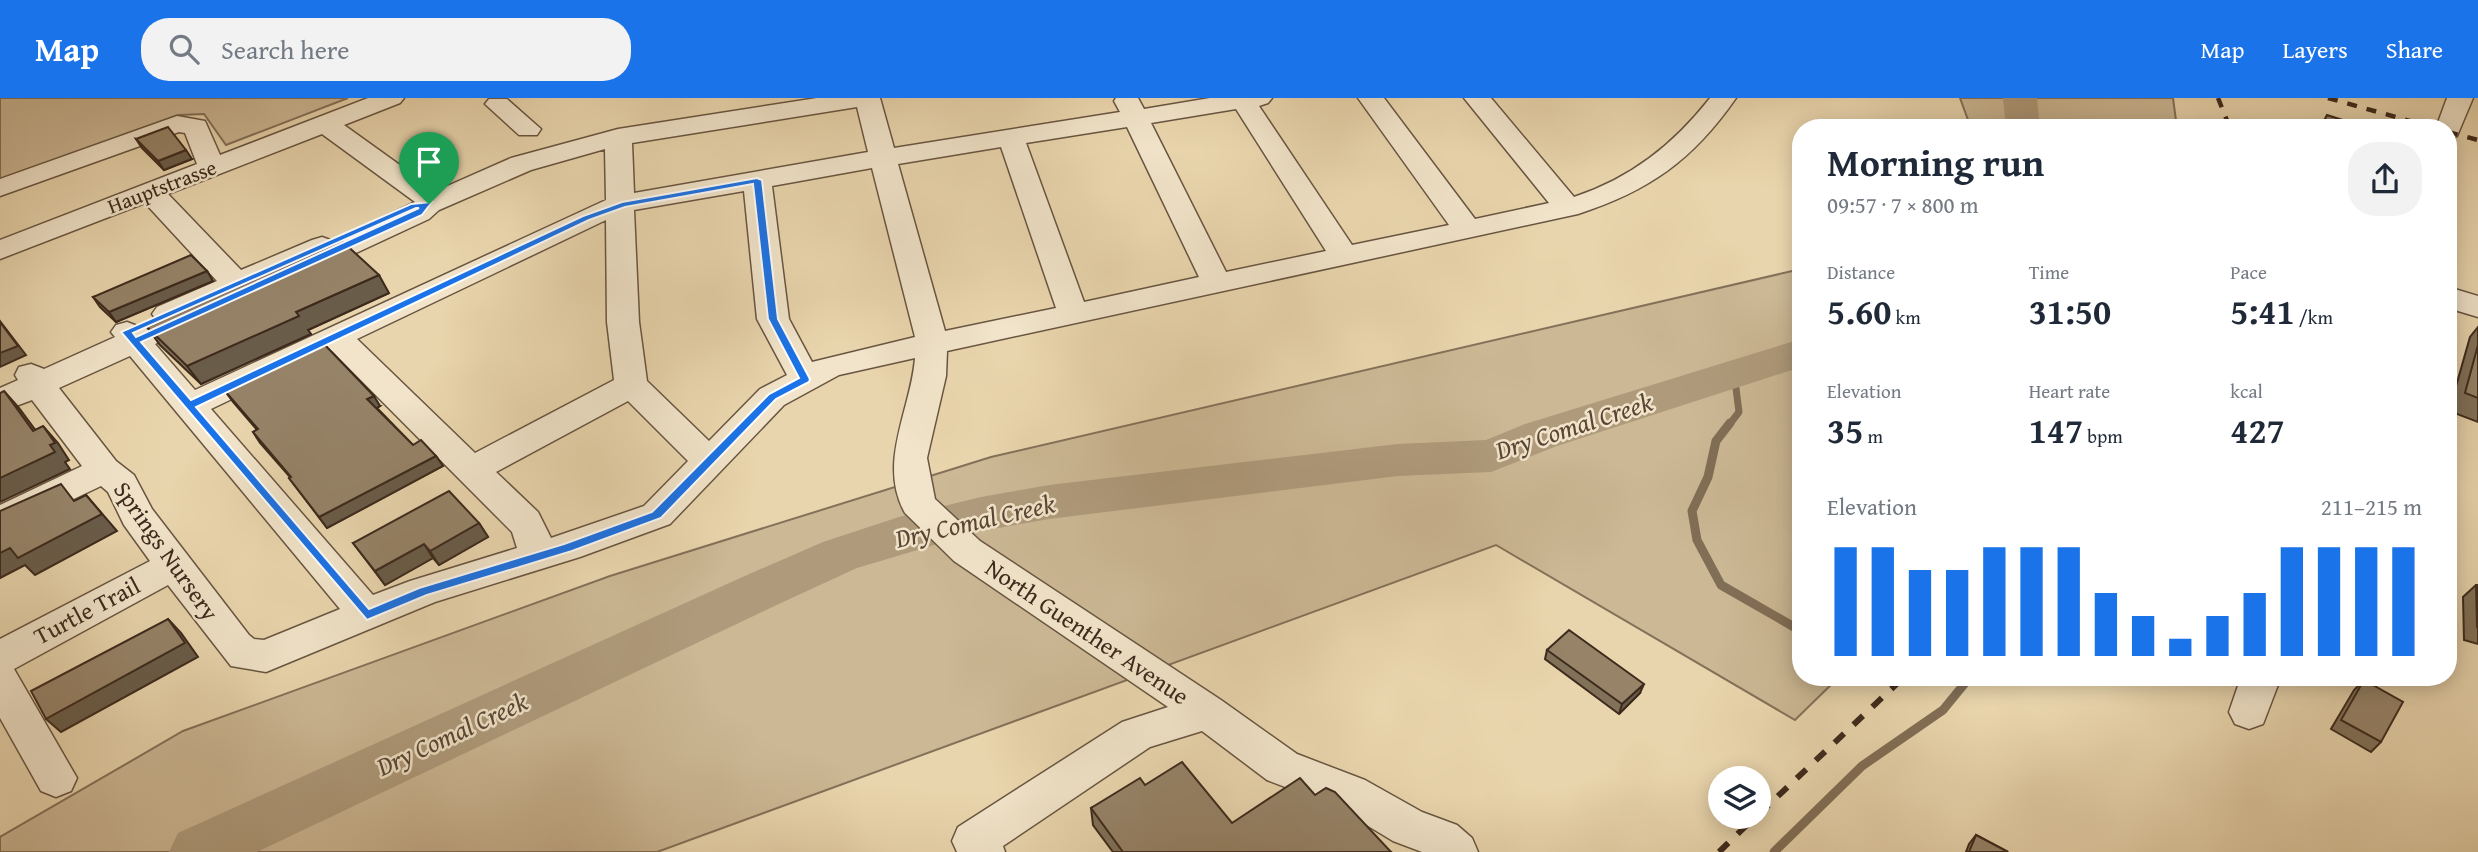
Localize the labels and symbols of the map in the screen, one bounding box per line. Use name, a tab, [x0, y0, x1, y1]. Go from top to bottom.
pin	[399, 132, 459, 204]
street label: Hauptstrasse	[103, 151, 221, 222]
water label: Dry Comal Creek	[1489, 382, 1657, 470]
street label: Springs Nursery	[105, 474, 227, 627]
water label: Dry Comal Creek	[890, 483, 1059, 558]
street label: North Guenther Avenue	[978, 550, 1196, 713]
street label: Turtle Trail	[27, 568, 146, 653]
water label: Dry Comal Creek	[369, 681, 534, 786]

